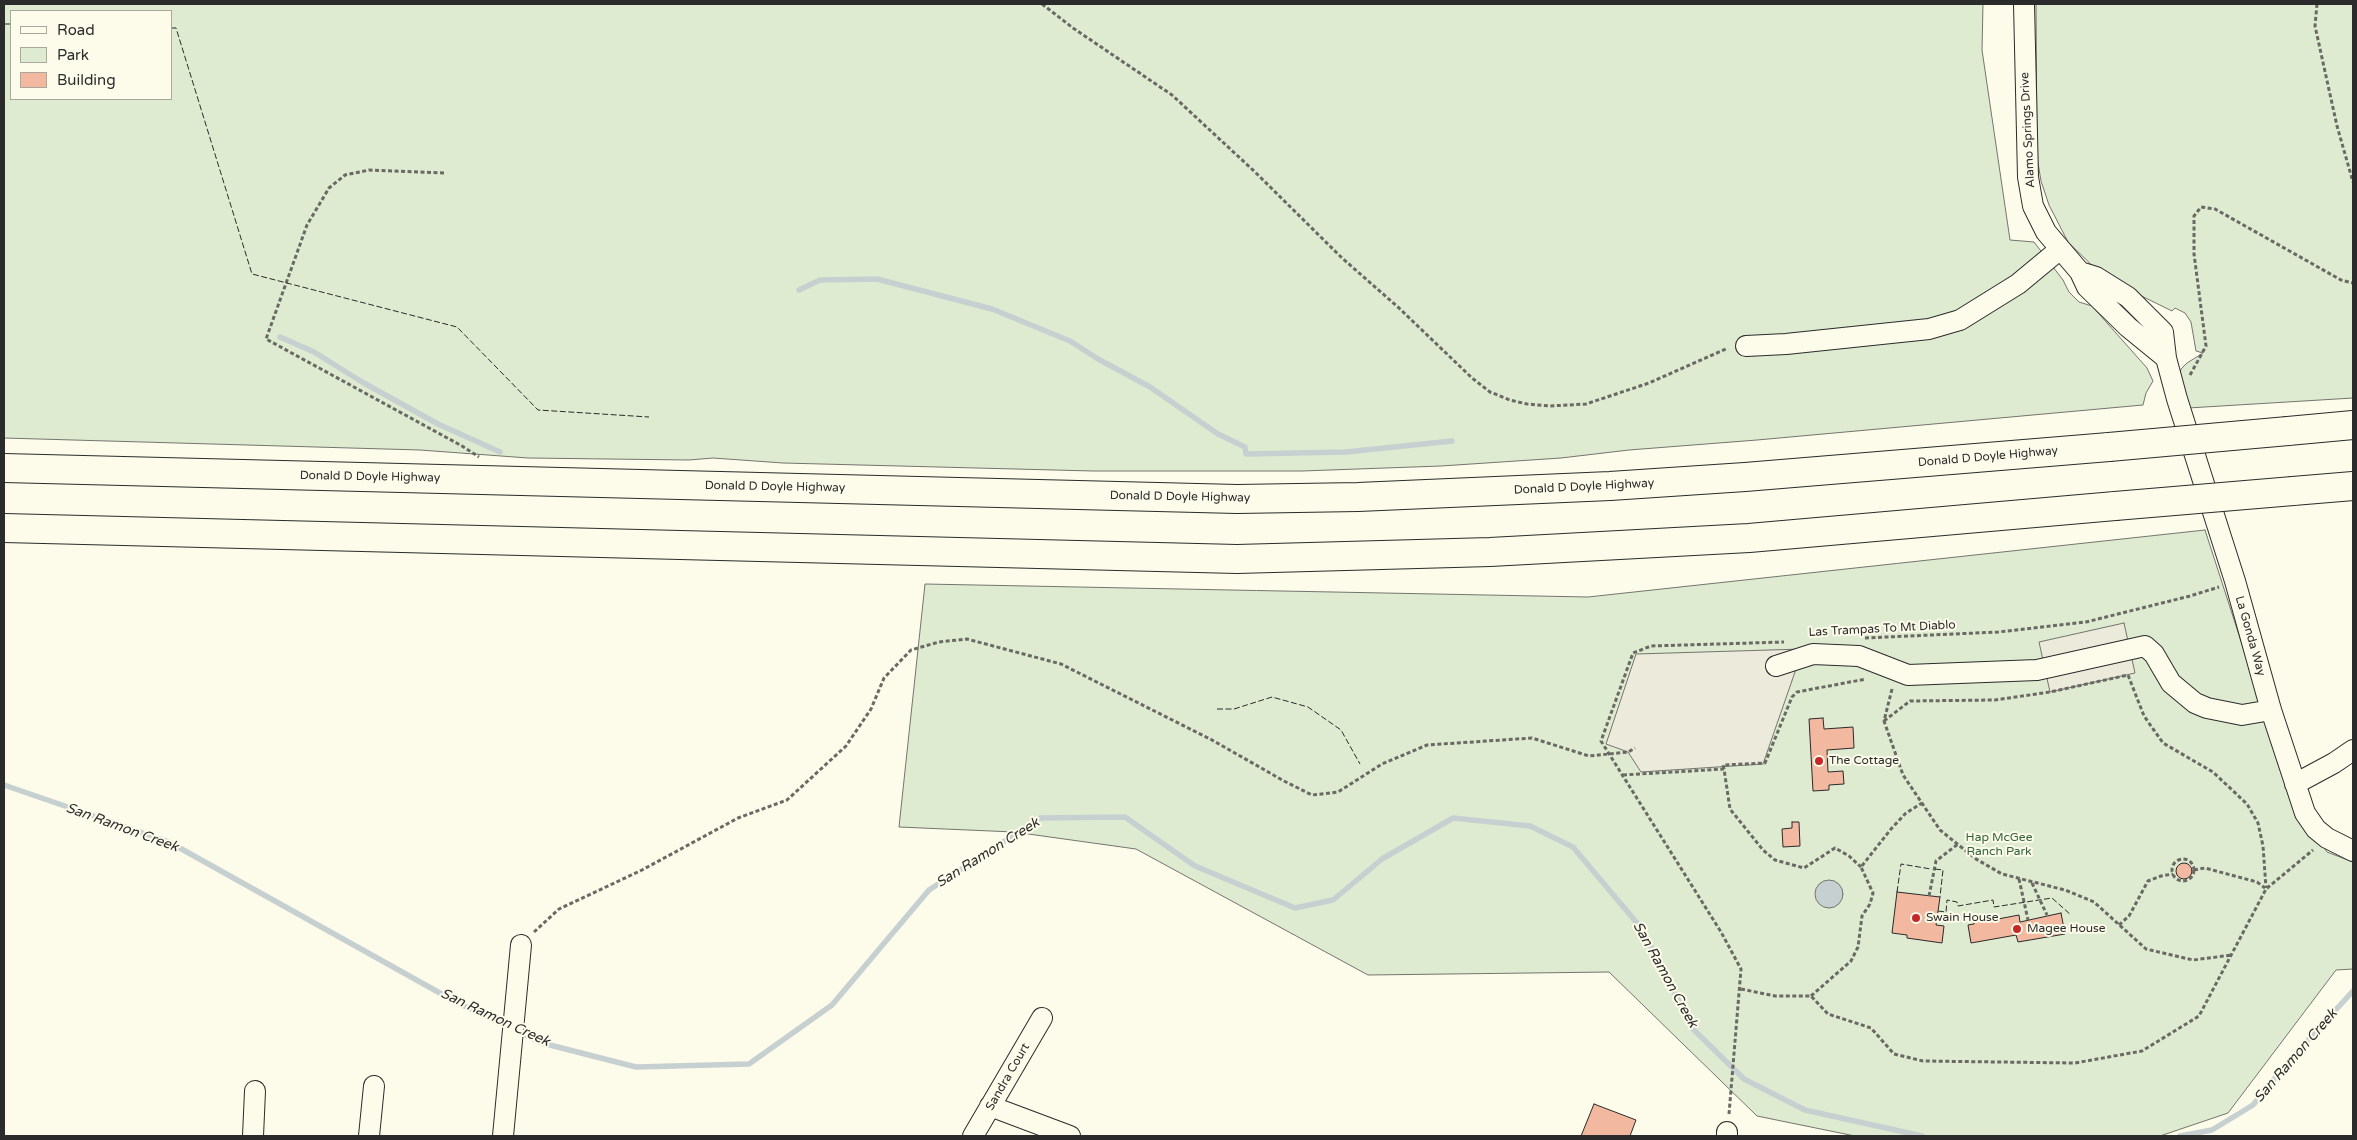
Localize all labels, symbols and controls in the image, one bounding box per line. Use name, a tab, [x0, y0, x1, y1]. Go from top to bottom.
legend	[10, 10, 172, 100]
text: Road	[57, 21, 95, 39]
text: Park	[57, 46, 89, 64]
text: Building	[57, 71, 116, 89]
street label: Alamo Springs Drive	[2018, 72, 2038, 188]
street label: Donald D Doyle Highway	[1917, 444, 2059, 470]
street label: Donald D Doyle Highway	[300, 469, 440, 485]
street label: Donald D Doyle Highway	[1513, 476, 1655, 498]
street label: Donald D Doyle Highway	[705, 479, 845, 495]
street label: Donald D Doyle Highway	[1110, 489, 1250, 505]
street label: La Gonda Way	[2232, 594, 2268, 678]
street label: Las Trampas To Mt Diablo	[1808, 618, 1956, 640]
place label: The Cottage	[1829, 754, 1899, 768]
marker: The Cottage	[1813, 755, 1825, 767]
water label: San Ramon Creek	[64, 800, 180, 856]
water label: San Ramon Creek	[933, 815, 1043, 891]
park label: Hap McGee Ranch Park	[1966, 831, 2032, 859]
place label: Swain House	[1926, 911, 1999, 925]
marker: Swain House	[1910, 912, 1922, 924]
water label: San Ramon Creek	[1629, 919, 1701, 1031]
place label: Magee House	[2027, 922, 2106, 936]
marker: Magee House	[2011, 923, 2023, 935]
water label: San Ramon Creek	[438, 985, 552, 1051]
water label: San Ramon Creek	[2251, 1006, 2341, 1106]
street label: Sandra Court	[983, 1041, 1033, 1113]

